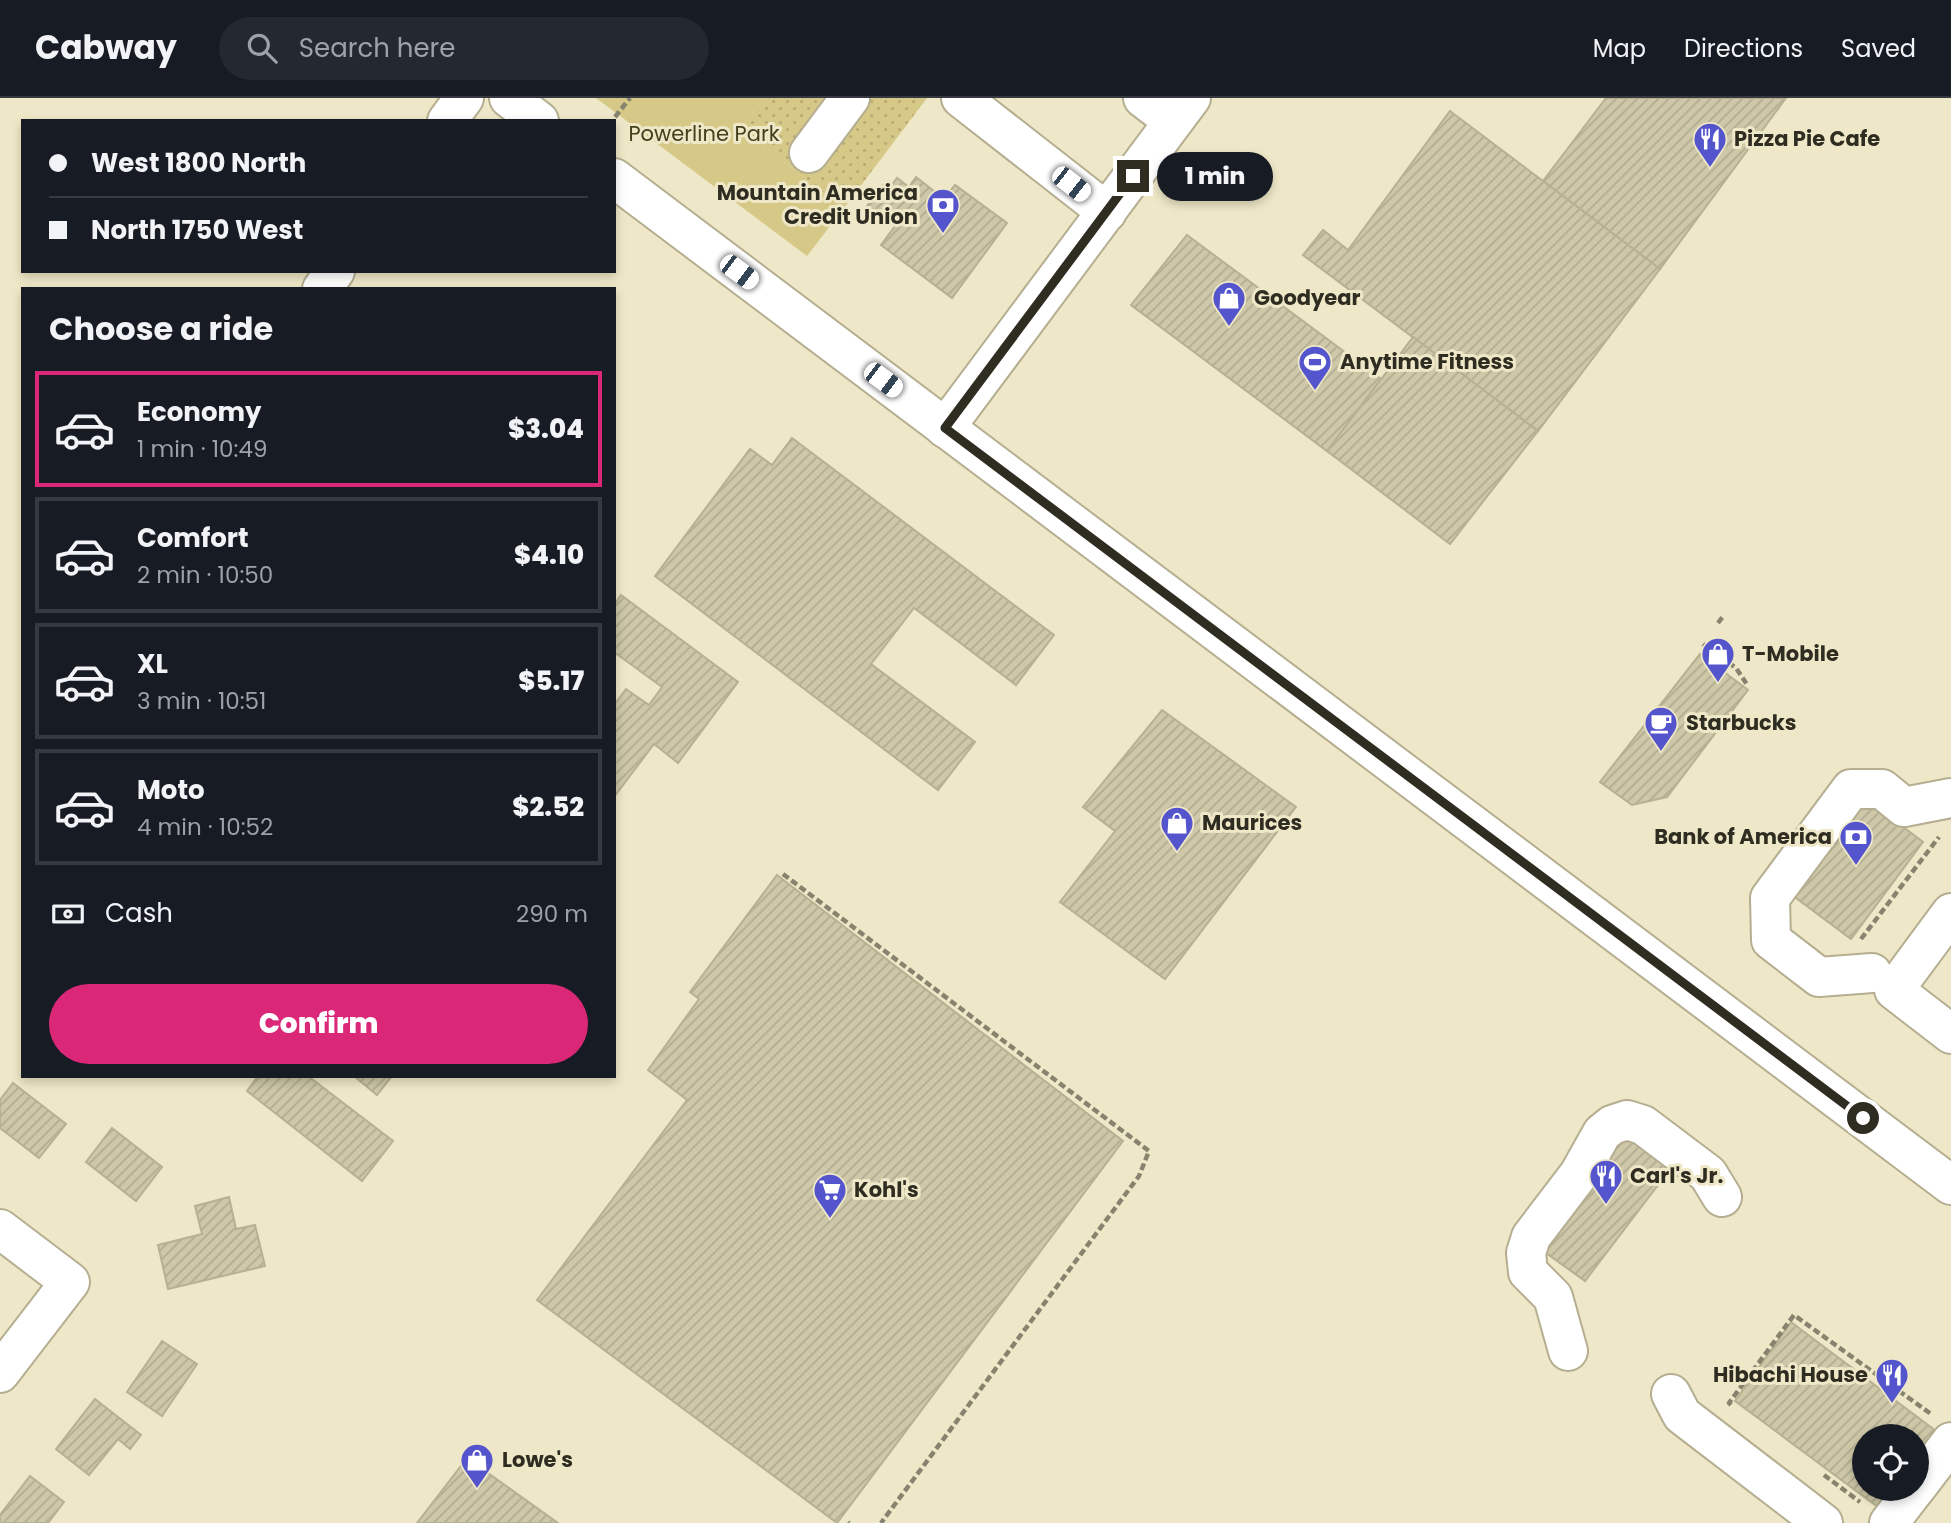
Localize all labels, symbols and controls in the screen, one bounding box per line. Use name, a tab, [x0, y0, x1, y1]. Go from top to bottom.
search box	[219, 17, 709, 80]
text: Cabway	[35, 24, 177, 71]
icon: search	[243, 29, 281, 67]
text: Search here	[299, 30, 455, 66]
text: Map	[1593, 32, 1646, 65]
text: Directions	[1684, 32, 1803, 65]
text: Saved	[1841, 32, 1916, 65]
park label: Powerline Park	[628, 119, 780, 148]
restaurant icon: Pizza Pie Cafe	[1691, 120, 1729, 169]
place label: Pizza Pie Cafe	[1734, 124, 1880, 153]
text: West 1800 North	[91, 145, 306, 181]
callout: 1 min	[1158, 152, 1273, 200]
route end	[1117, 160, 1149, 192]
text: 1 min	[1185, 160, 1245, 192]
car	[1048, 163, 1095, 205]
place label: Mountain America Credit Union	[717, 178, 918, 231]
bank icon: Mountain America Credit Union	[924, 186, 962, 235]
text: North 1750 West	[91, 212, 303, 248]
car	[716, 251, 763, 293]
shop icon: Goodyear	[1210, 279, 1248, 328]
place label: Goodyear	[1254, 283, 1360, 312]
text: Choose a ride	[49, 306, 273, 351]
sports icon: Anytime Fitness	[1296, 343, 1334, 392]
place label: Anytime Fitness	[1340, 347, 1514, 376]
car	[860, 359, 907, 401]
text: Economy	[137, 394, 261, 430]
icon: car	[53, 398, 116, 461]
text: $3.04	[508, 411, 584, 447]
text: 1 min · 10:49	[137, 433, 267, 465]
text: Comfort	[137, 520, 249, 556]
icon: car	[53, 524, 116, 587]
text: $4.10	[514, 537, 584, 573]
text: 2 min · 10:50	[137, 559, 273, 591]
shop icon: T-Mobile	[1699, 635, 1737, 684]
place label: T-Mobile	[1742, 639, 1839, 668]
text: XL	[137, 646, 168, 682]
icon: car	[53, 650, 116, 713]
text: $5.17	[518, 663, 584, 699]
text: 3 min · 10:51	[137, 685, 266, 717]
cafe icon: Starbucks	[1642, 704, 1680, 753]
place label: Starbucks	[1686, 708, 1797, 737]
text: Moto	[137, 772, 205, 808]
icon: car	[53, 776, 116, 839]
text: $2.52	[512, 789, 584, 825]
shop icon: Maurices	[1158, 804, 1196, 853]
place label: Maurices	[1202, 808, 1302, 837]
text: 4 min · 10:52	[137, 811, 273, 843]
bank icon: Bank of America	[1837, 818, 1875, 867]
place label: Bank of America	[1654, 822, 1832, 851]
icon: cash	[49, 895, 87, 933]
text: Cash	[105, 895, 173, 931]
text: 290 m	[516, 898, 588, 930]
button: Confirm	[49, 984, 588, 1064]
route start	[1847, 1102, 1879, 1134]
restaurant icon: Carl's Jr.	[1587, 1157, 1625, 1206]
place label: Carl's Jr.	[1630, 1161, 1723, 1190]
supermarket icon: Kohl's	[811, 1171, 849, 1220]
place label: Kohl's	[854, 1175, 919, 1204]
restaurant icon: Hibachi House	[1873, 1356, 1911, 1405]
place label: Hibachi House	[1713, 1360, 1868, 1389]
map controls	[1852, 1424, 1929, 1501]
button: locate	[1852, 1424, 1929, 1501]
shop icon: Lowe's	[458, 1441, 496, 1490]
place label: Lowe's	[502, 1445, 573, 1474]

